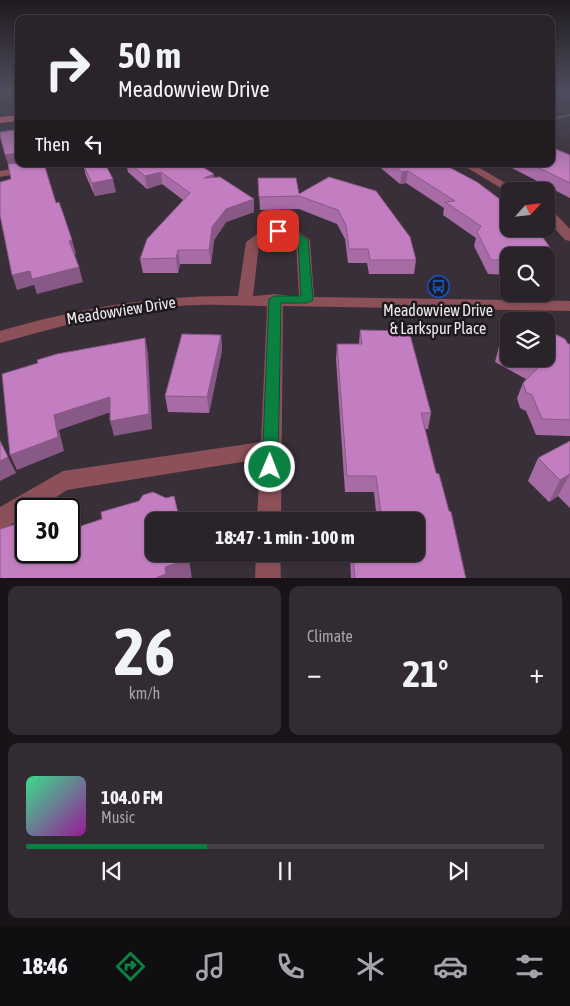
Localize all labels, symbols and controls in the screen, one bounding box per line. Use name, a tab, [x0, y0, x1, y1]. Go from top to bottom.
icon: right	[35, 35, 100, 100]
text: 50 m	[118, 35, 181, 75]
text: Meadowview Drive	[118, 76, 269, 102]
icon: left	[80, 130, 108, 158]
text: Then	[35, 133, 70, 155]
north arrow	[500, 182, 555, 238]
map controls	[500, 182, 555, 367]
pin	[257, 210, 299, 252]
icon: arrive	[264, 217, 292, 245]
button: search	[500, 247, 555, 302]
bus stop icon: Meadowview Drive & Larkspur Place	[426, 274, 450, 298]
street label: Meadowview Drive	[65, 292, 177, 328]
place label: Meadowview Drive & Larkspur Place	[383, 301, 493, 338]
button: layers	[500, 312, 555, 367]
position arrow	[243, 440, 295, 492]
speed limit sign: 30	[15, 498, 80, 563]
text: 18:47 · 1 min · 100 m	[215, 526, 355, 548]
text: 26	[114, 614, 175, 689]
text: Climate	[307, 627, 353, 645]
text: 21°	[402, 652, 449, 695]
text: −	[307, 657, 322, 689]
text: +	[529, 657, 544, 689]
text: km/h	[129, 684, 160, 702]
text: 104.0 FM	[101, 786, 163, 808]
text: Music	[101, 808, 135, 826]
icon: previous	[98, 857, 126, 885]
icon: pause	[271, 857, 299, 885]
icon: next	[444, 857, 472, 885]
icon: directions	[113, 949, 148, 984]
icon: music	[193, 949, 228, 984]
icon: phone	[273, 949, 308, 984]
icon: climate	[353, 949, 388, 984]
icon: car	[433, 949, 468, 984]
icon: filters	[512, 949, 547, 984]
text: 18:46	[22, 953, 68, 979]

